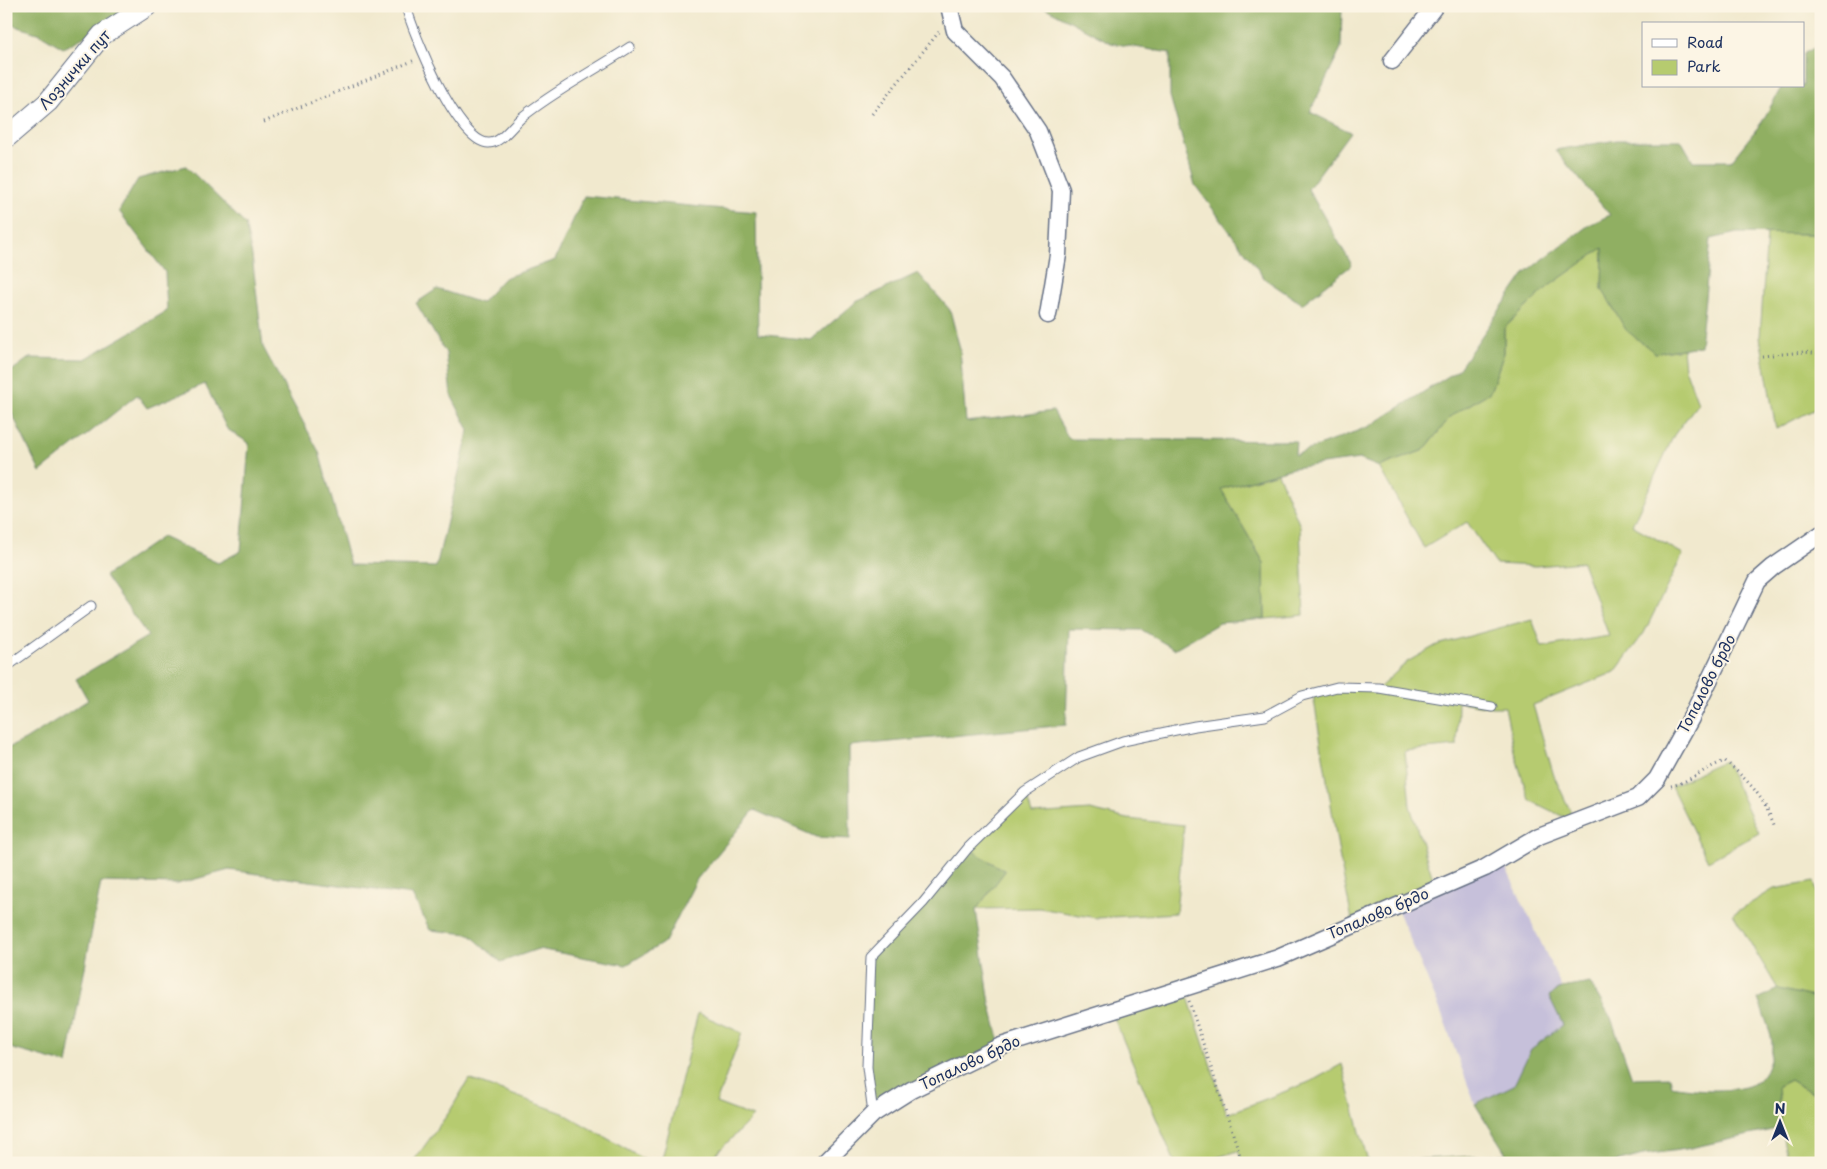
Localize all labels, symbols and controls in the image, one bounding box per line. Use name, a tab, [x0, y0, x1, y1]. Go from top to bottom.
legend	[1642, 22, 1804, 88]
street label: Лознички пут	[33, 23, 116, 114]
text: Road	[1687, 30, 1723, 53]
text: Park	[1687, 54, 1721, 77]
street label: Топалово брдо	[1671, 630, 1741, 737]
street label: Топалово брдо	[1323, 881, 1432, 944]
street label: Топалово брдо	[915, 1028, 1024, 1095]
north arrow	[1754, 1096, 1804, 1146]
text: N	[1774, 1098, 1786, 1119]

